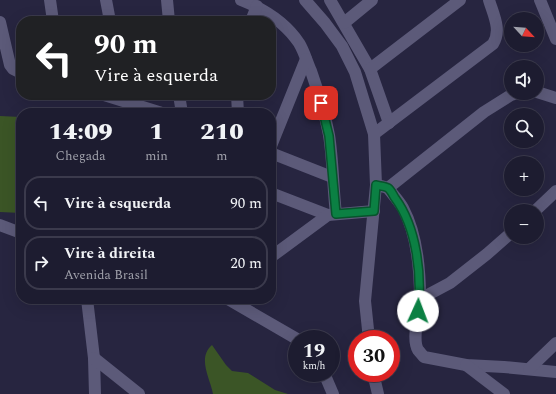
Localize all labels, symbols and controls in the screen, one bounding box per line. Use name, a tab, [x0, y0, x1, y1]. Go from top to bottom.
north arrow	[504, 12, 544, 52]
map controls	[504, 12, 544, 244]
text: 90 m	[94, 23, 158, 66]
icon: left	[28, 32, 80, 84]
button: sound	[504, 60, 544, 100]
text: Vire à esquerda	[94, 62, 218, 89]
pin	[304, 86, 338, 120]
icon: arrive	[310, 92, 332, 114]
button: search	[504, 108, 544, 148]
text: 14:09	[48, 114, 113, 150]
text: 1	[149, 114, 164, 150]
text: 210	[200, 114, 244, 150]
text: Chegada	[55, 146, 106, 166]
text: min	[145, 146, 168, 166]
text: m	[216, 146, 228, 166]
button: +	[504, 156, 544, 196]
icon: left	[30, 192, 52, 214]
text: Vire à esquerda	[64, 192, 171, 215]
text: 90 m	[230, 192, 262, 215]
button: −	[504, 204, 544, 244]
text: Vire à direita	[64, 242, 155, 265]
icon: right	[30, 252, 52, 274]
text: 20 m	[230, 252, 262, 275]
text: Avenida Brasil	[64, 265, 148, 285]
position arrow	[397, 290, 439, 332]
speed limit sign: 30	[348, 330, 400, 382]
text: 19	[303, 336, 325, 366]
text: km/h	[303, 358, 325, 374]

